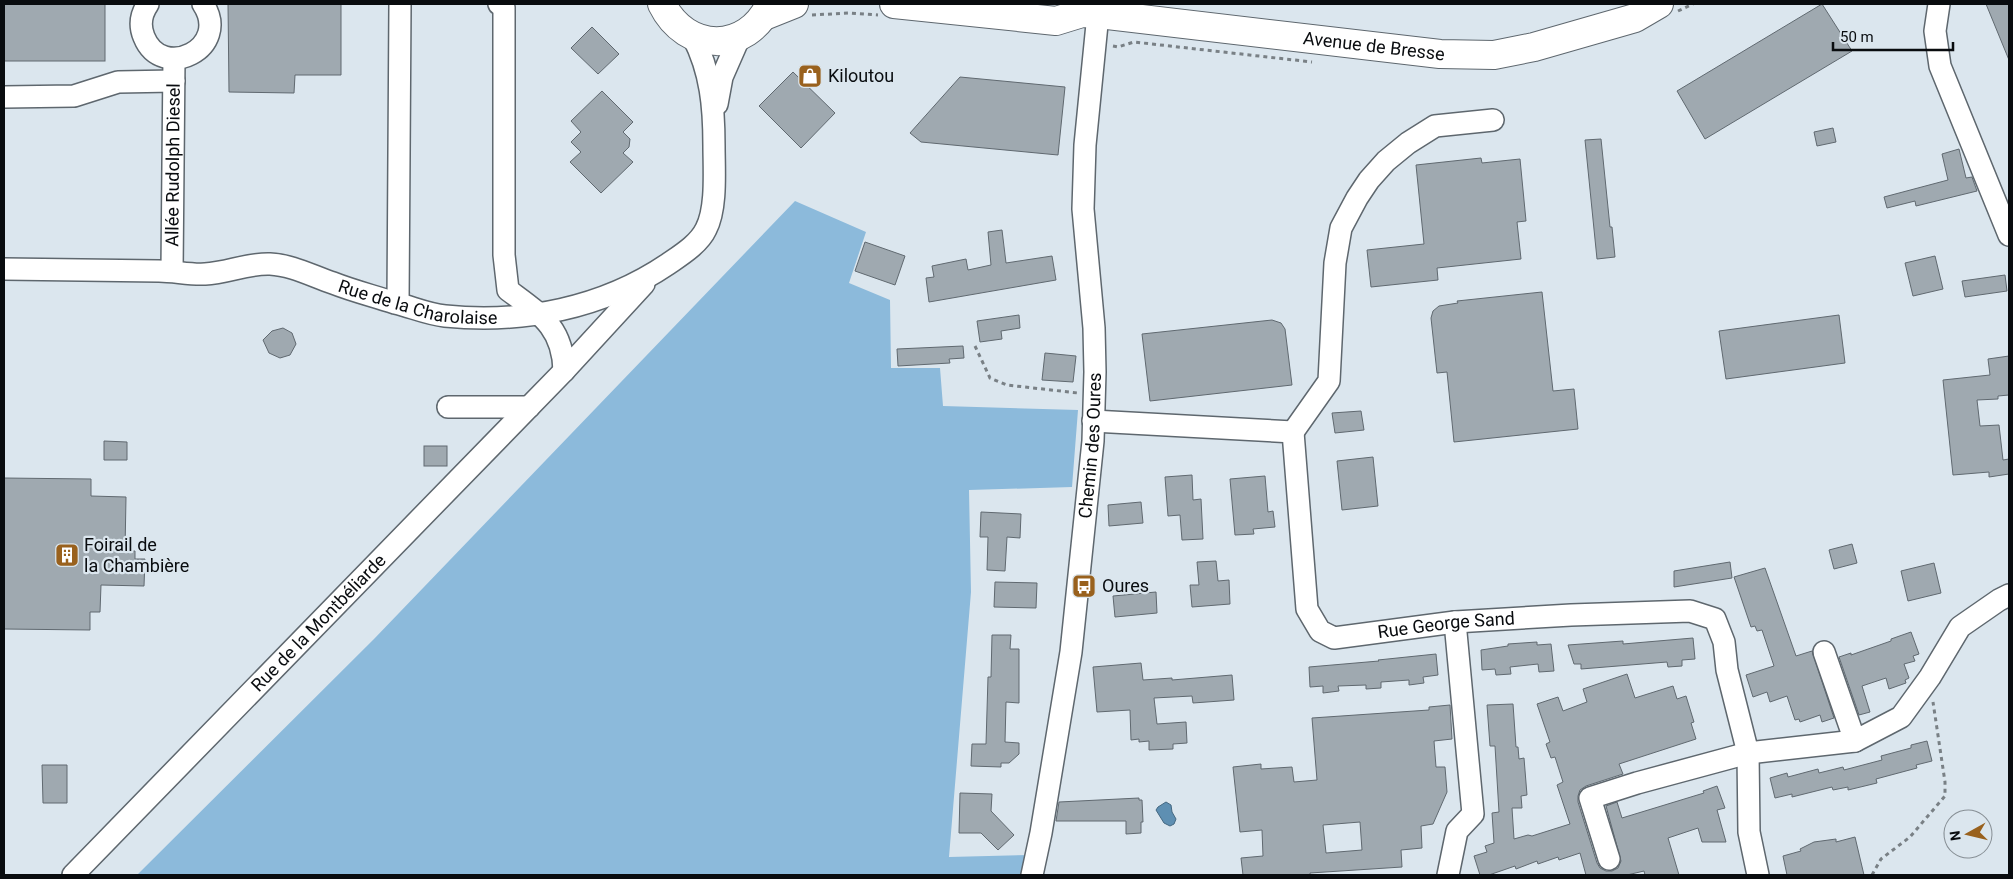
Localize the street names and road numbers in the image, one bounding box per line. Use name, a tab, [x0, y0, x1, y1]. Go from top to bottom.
street label: Avenue de Bresse	[1302, 27, 1446, 64]
street label: Allée Rudolph Diesel	[161, 83, 184, 247]
street label: Rue de la Charolaise	[336, 275, 498, 328]
street label: Chemin des Oures	[1074, 372, 1105, 519]
street label: Rue de la Montbéliarde	[247, 549, 390, 696]
street label: Rue George Sand	[1376, 607, 1515, 642]

